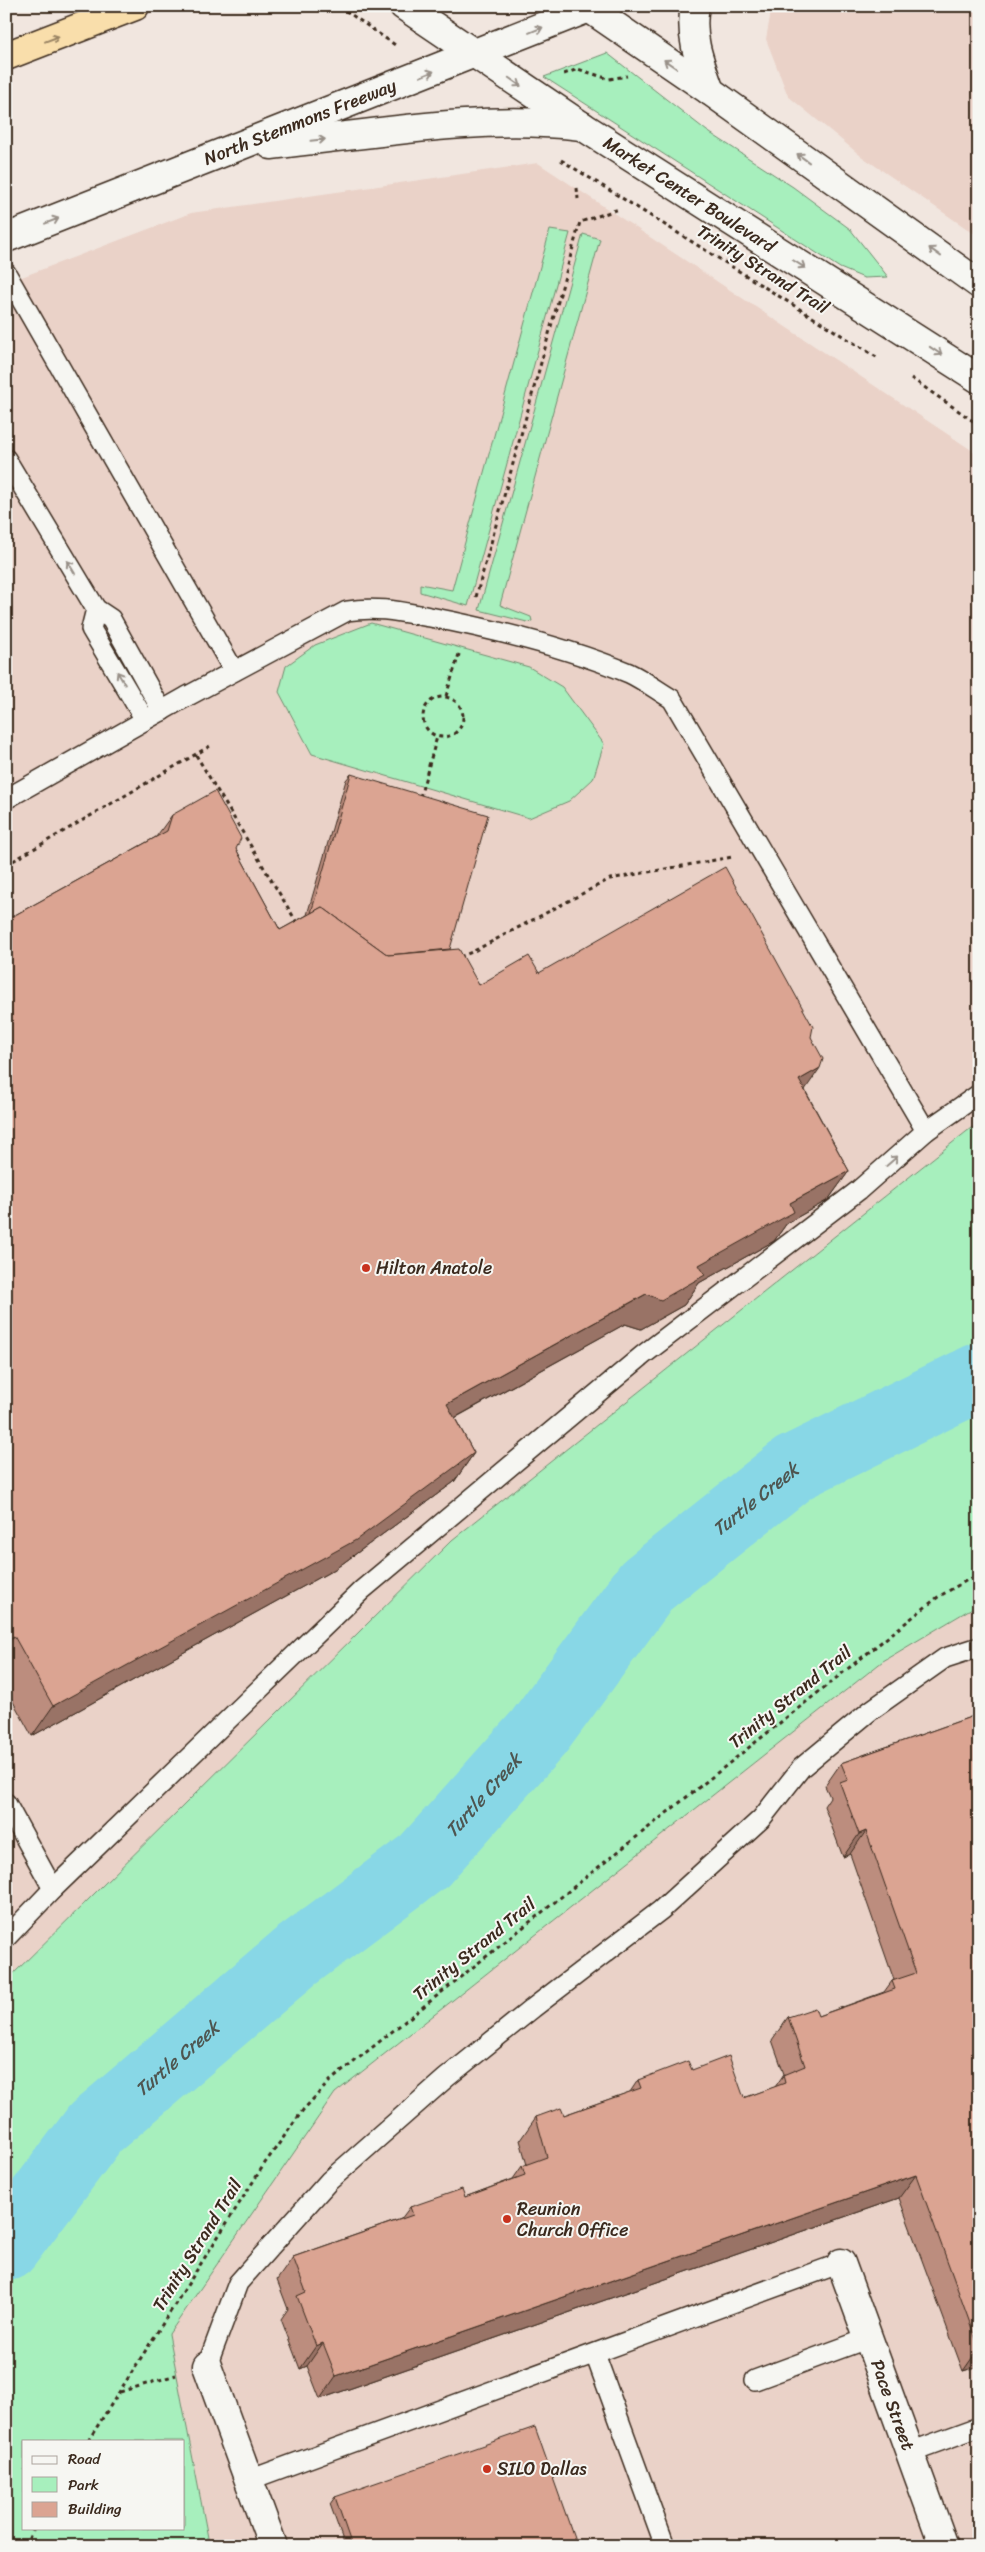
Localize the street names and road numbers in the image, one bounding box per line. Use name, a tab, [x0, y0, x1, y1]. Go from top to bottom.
street label: North Stemmons Freeway	[199, 69, 402, 175]
street label: Market Center Boulevard	[597, 127, 783, 262]
street label: Trinity Strand Trail	[690, 215, 836, 323]
street label: Trinity Strand Trail	[721, 1636, 860, 1757]
street label: Trinity Strand Trail	[405, 1888, 544, 2009]
street label: Trinity Strand Trail	[143, 2172, 251, 2318]
street label: Pace Street	[861, 2355, 924, 2455]

